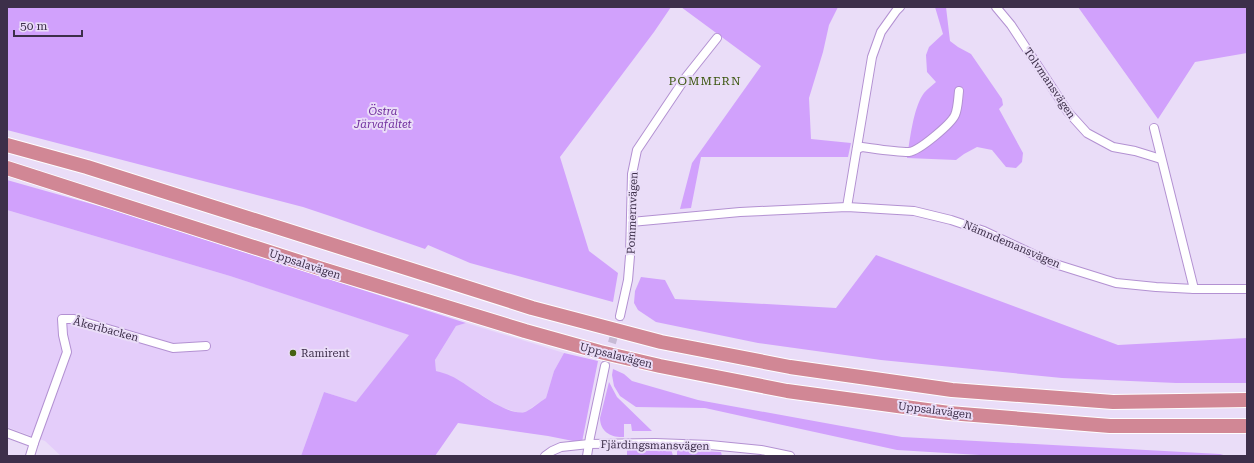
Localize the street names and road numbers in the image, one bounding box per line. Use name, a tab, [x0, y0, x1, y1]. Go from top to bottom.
street label: Tolvmansvägen	[1021, 45, 1078, 121]
street label: Pommernvägen	[625, 172, 640, 254]
street label: Nämndemansvägen	[961, 218, 1062, 271]
street label: Uppsalavägen	[267, 247, 342, 282]
street label: Åkeribacken	[72, 314, 140, 344]
street label: Uppsalavägen	[578, 340, 654, 371]
street label: Uppsalavägen	[897, 400, 973, 421]
street label: Fjärdingsmansvägen	[601, 438, 709, 453]

